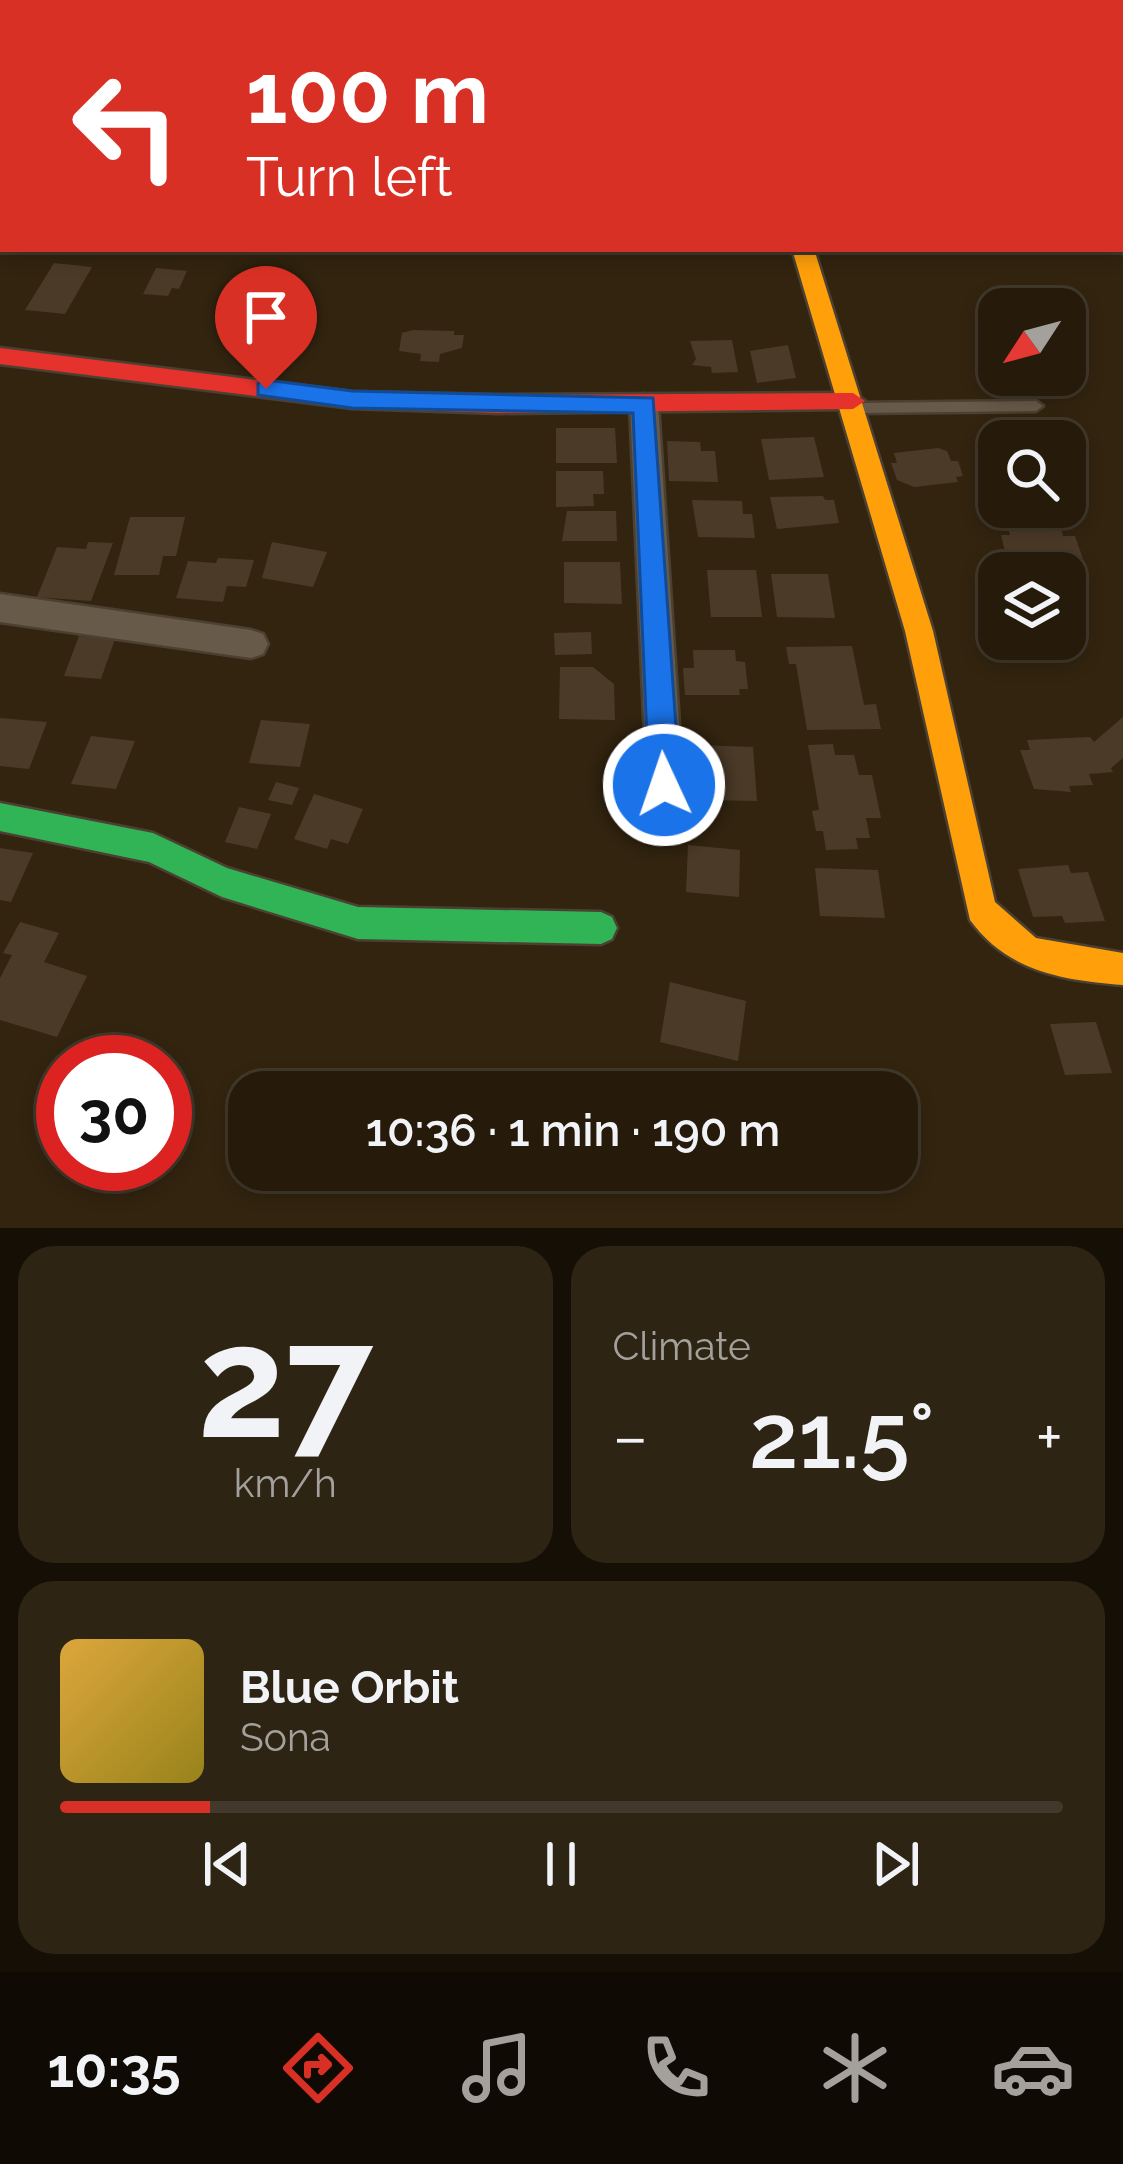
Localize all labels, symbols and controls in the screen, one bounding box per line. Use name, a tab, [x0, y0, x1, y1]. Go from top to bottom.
text: 100 m	[246, 44, 489, 143]
icon: left	[48, 48, 204, 204]
text: Turn left	[246, 145, 453, 209]
pin	[215, 266, 317, 389]
icon: arrive	[233, 284, 299, 350]
north arrow	[978, 288, 1086, 396]
map controls	[978, 288, 1086, 660]
button: search	[978, 420, 1086, 528]
button: layers	[978, 552, 1086, 660]
position arrow	[601, 722, 727, 848]
speed limit sign: 30	[36, 1035, 192, 1191]
text: 10:36 · 1 min · 190 m	[366, 1104, 780, 1157]
text: 27	[198, 1290, 373, 1474]
text: Climate	[613, 1323, 751, 1369]
text: 21.5°	[749, 1383, 935, 1489]
text: −	[613, 1398, 648, 1475]
text: +	[1036, 1398, 1063, 1475]
text: km/h	[234, 1460, 337, 1506]
text: Blue Orbit	[240, 1661, 459, 1714]
text: Sona	[240, 1714, 331, 1760]
icon: previous	[194, 1831, 260, 1897]
icon: pause	[528, 1831, 594, 1897]
icon: next	[863, 1831, 929, 1897]
icon: directions	[276, 2026, 360, 2110]
icon: music	[455, 2026, 539, 2110]
icon: phone	[634, 2026, 718, 2110]
icon: climate	[813, 2026, 897, 2110]
icon: car	[991, 2026, 1075, 2110]
text: 10:35	[47, 2036, 181, 2100]

